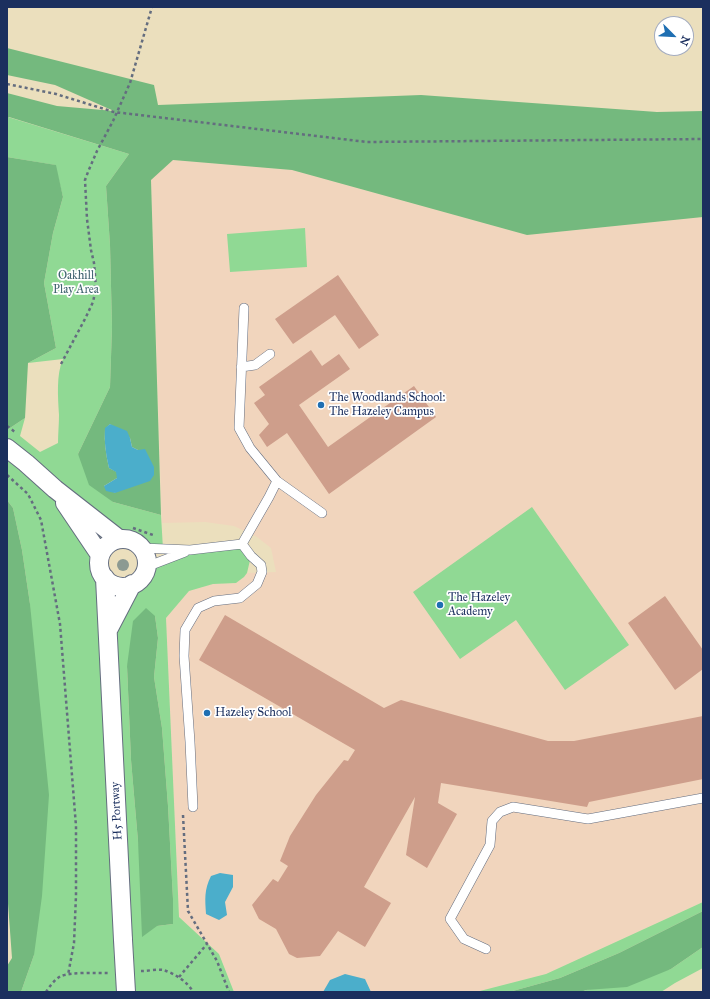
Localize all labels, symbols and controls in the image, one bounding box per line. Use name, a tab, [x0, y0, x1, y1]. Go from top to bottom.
north arrow	[654, 16, 694, 56]
text: N	[677, 34, 692, 48]
park label: Oakhill Play Area	[53, 269, 99, 297]
place label: The Woodlands School: The Hazeley Campus	[329, 391, 446, 419]
marker: The Woodlands School: The Hazeley Campus	[316, 400, 326, 410]
place label: The Hazeley Academy	[448, 591, 510, 619]
marker: The Hazeley Academy	[435, 600, 445, 610]
place label: Hazeley School	[215, 706, 291, 720]
marker: Hazeley School	[202, 708, 212, 718]
street label: H5 Portway	[108, 781, 126, 841]

